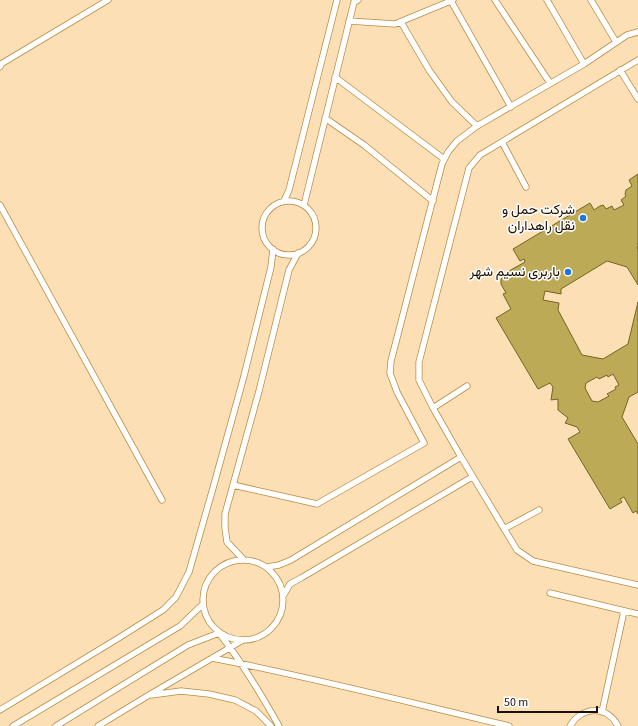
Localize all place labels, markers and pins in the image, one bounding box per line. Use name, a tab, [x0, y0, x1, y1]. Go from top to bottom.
place label: شرکت حمل و نقل راهداران	[502, 200, 575, 236]
marker: شرکت حمل و نقل راهداران	[578, 213, 588, 223]
place label: باربری نسیم شهر	[469, 262, 560, 282]
marker: باربری نسیم شهر	[563, 267, 573, 277]

